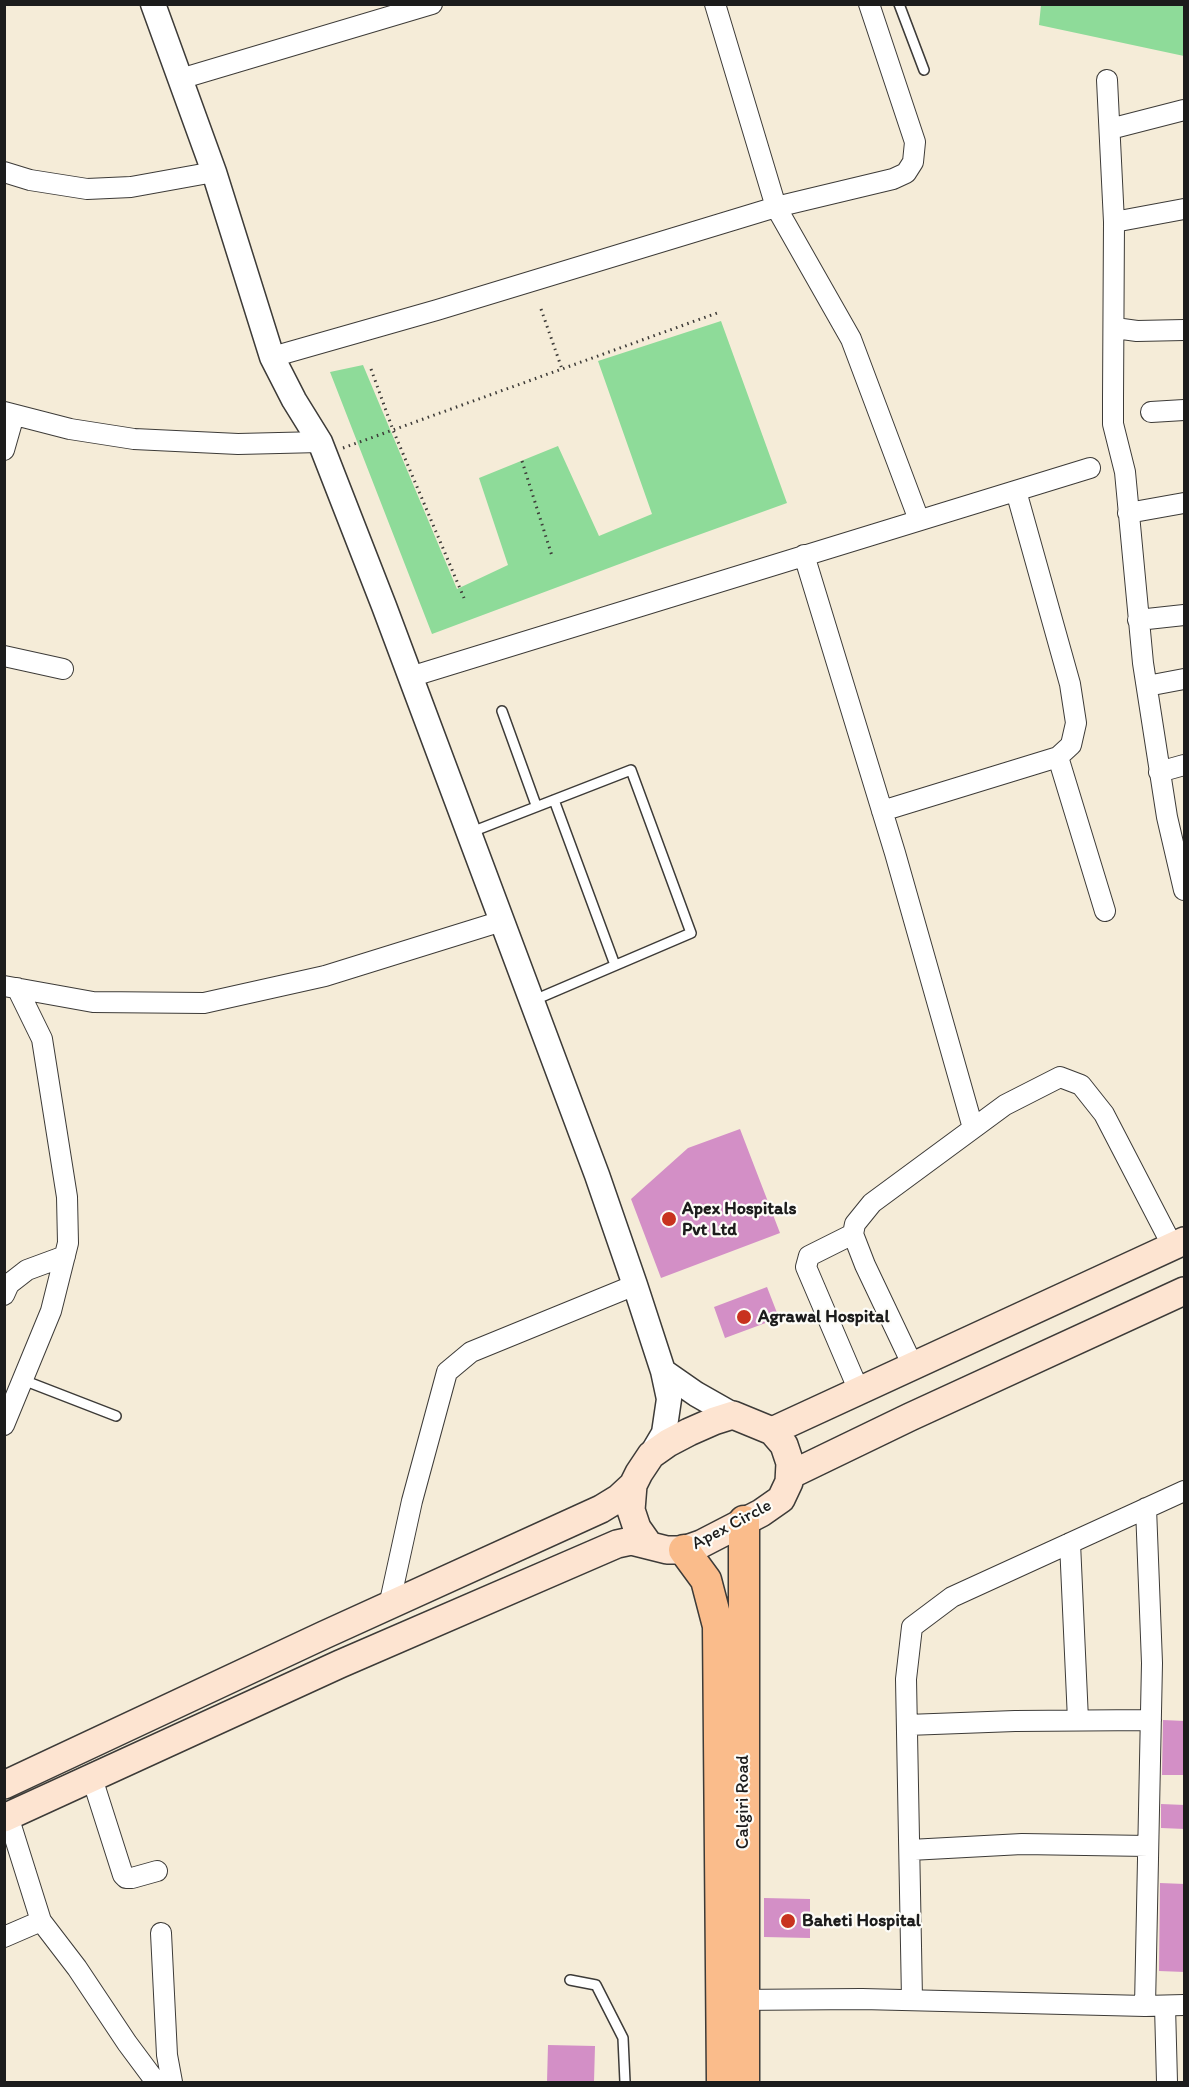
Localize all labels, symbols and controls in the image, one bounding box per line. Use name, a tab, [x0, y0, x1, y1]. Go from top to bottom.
place label: Apex Hospitals Pvt Ltd	[682, 1198, 797, 1240]
marker: Apex Hospitals Pvt Ltd	[660, 1210, 678, 1228]
place label: Agrawal Hospital	[758, 1306, 890, 1328]
marker: Agrawal Hospital	[735, 1308, 753, 1326]
street label: Apex Circle	[688, 1495, 776, 1555]
street label: Calgiri Road	[732, 1755, 754, 1849]
place label: Baheti Hospital	[802, 1910, 921, 1932]
marker: Baheti Hospital	[779, 1912, 797, 1930]

